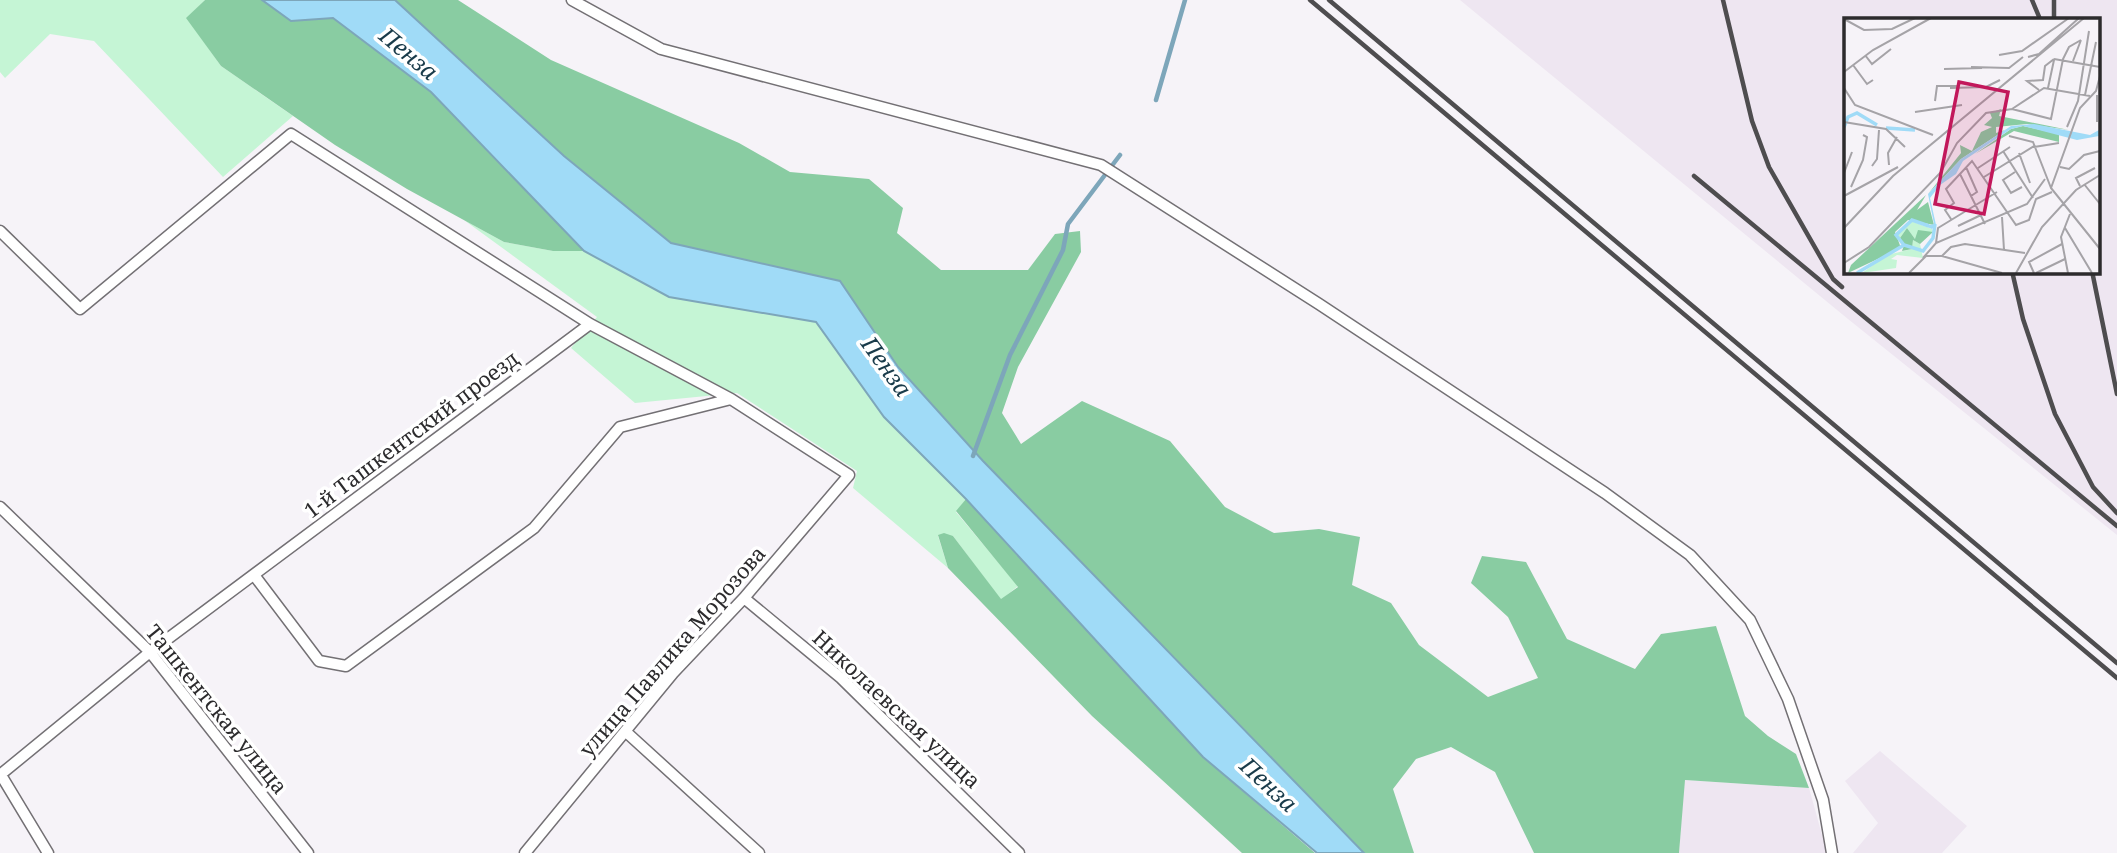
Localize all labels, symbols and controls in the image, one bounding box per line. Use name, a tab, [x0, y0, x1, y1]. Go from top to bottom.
water label: Пенза	[372, 18, 445, 87]
inset map	[1844, 18, 2100, 273]
water label: Пенза	[854, 329, 920, 403]
street label: 1-й Ташкентский проезд	[298, 344, 524, 524]
street label: улица Павлика Морозова	[573, 540, 771, 762]
street label: Ташкентская улица	[140, 618, 294, 800]
street label: Николаевская улица	[807, 624, 987, 794]
water label: Пенза	[1233, 749, 1305, 819]

